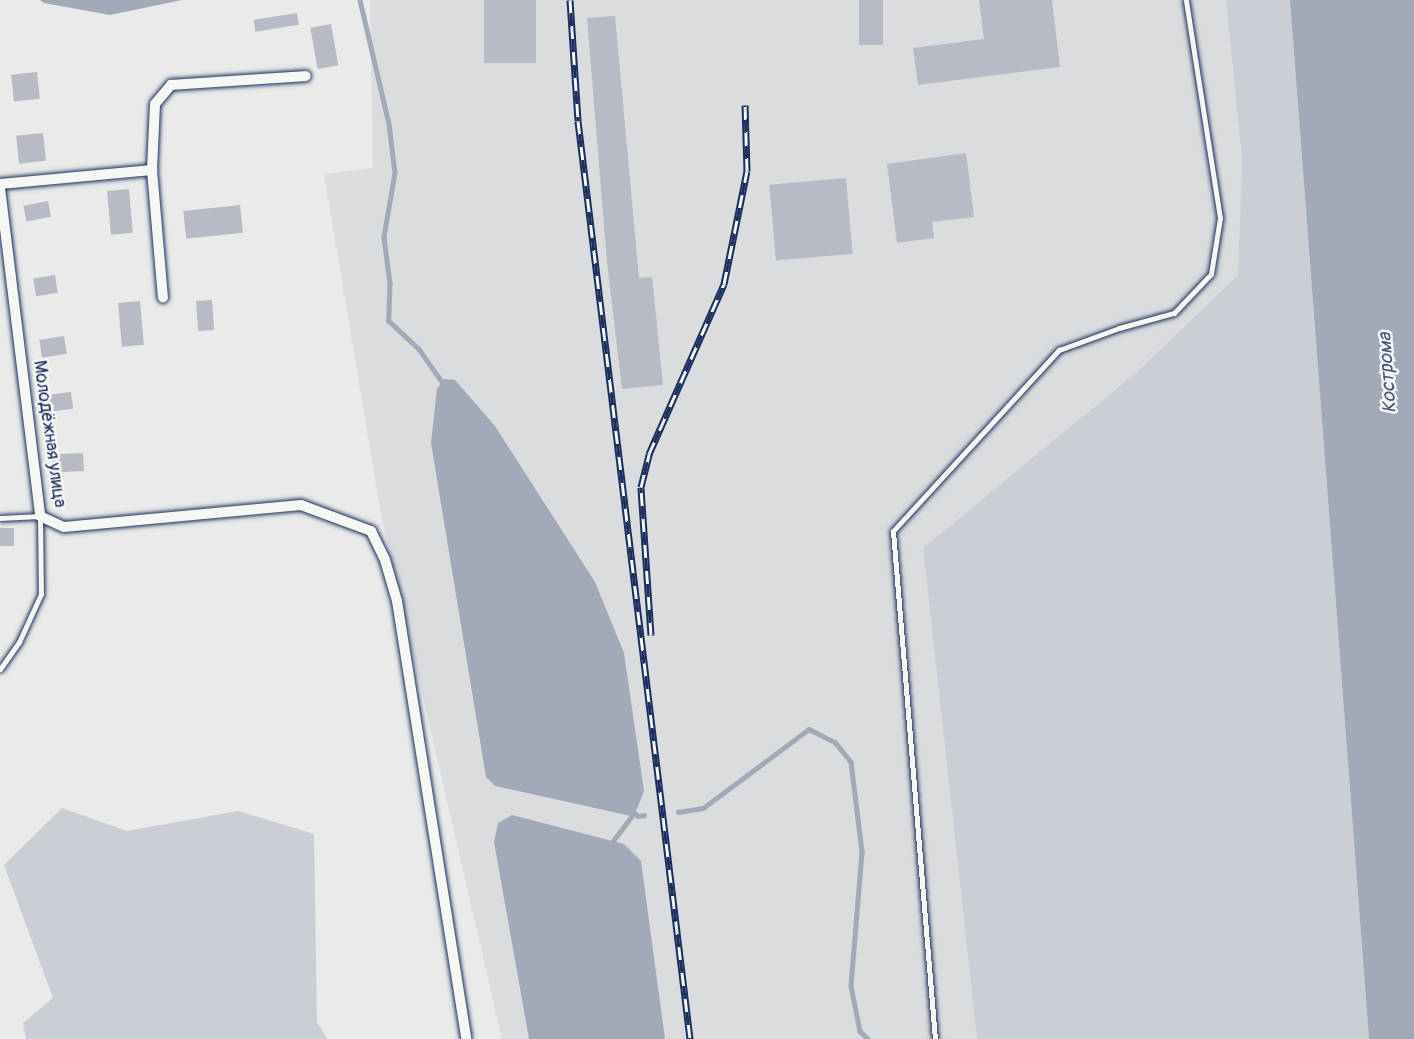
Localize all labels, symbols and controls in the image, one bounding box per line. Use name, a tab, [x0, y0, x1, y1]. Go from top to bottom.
water label: Кострома	[1374, 332, 1402, 414]
street label: Молодёжная улица	[28, 359, 70, 509]

